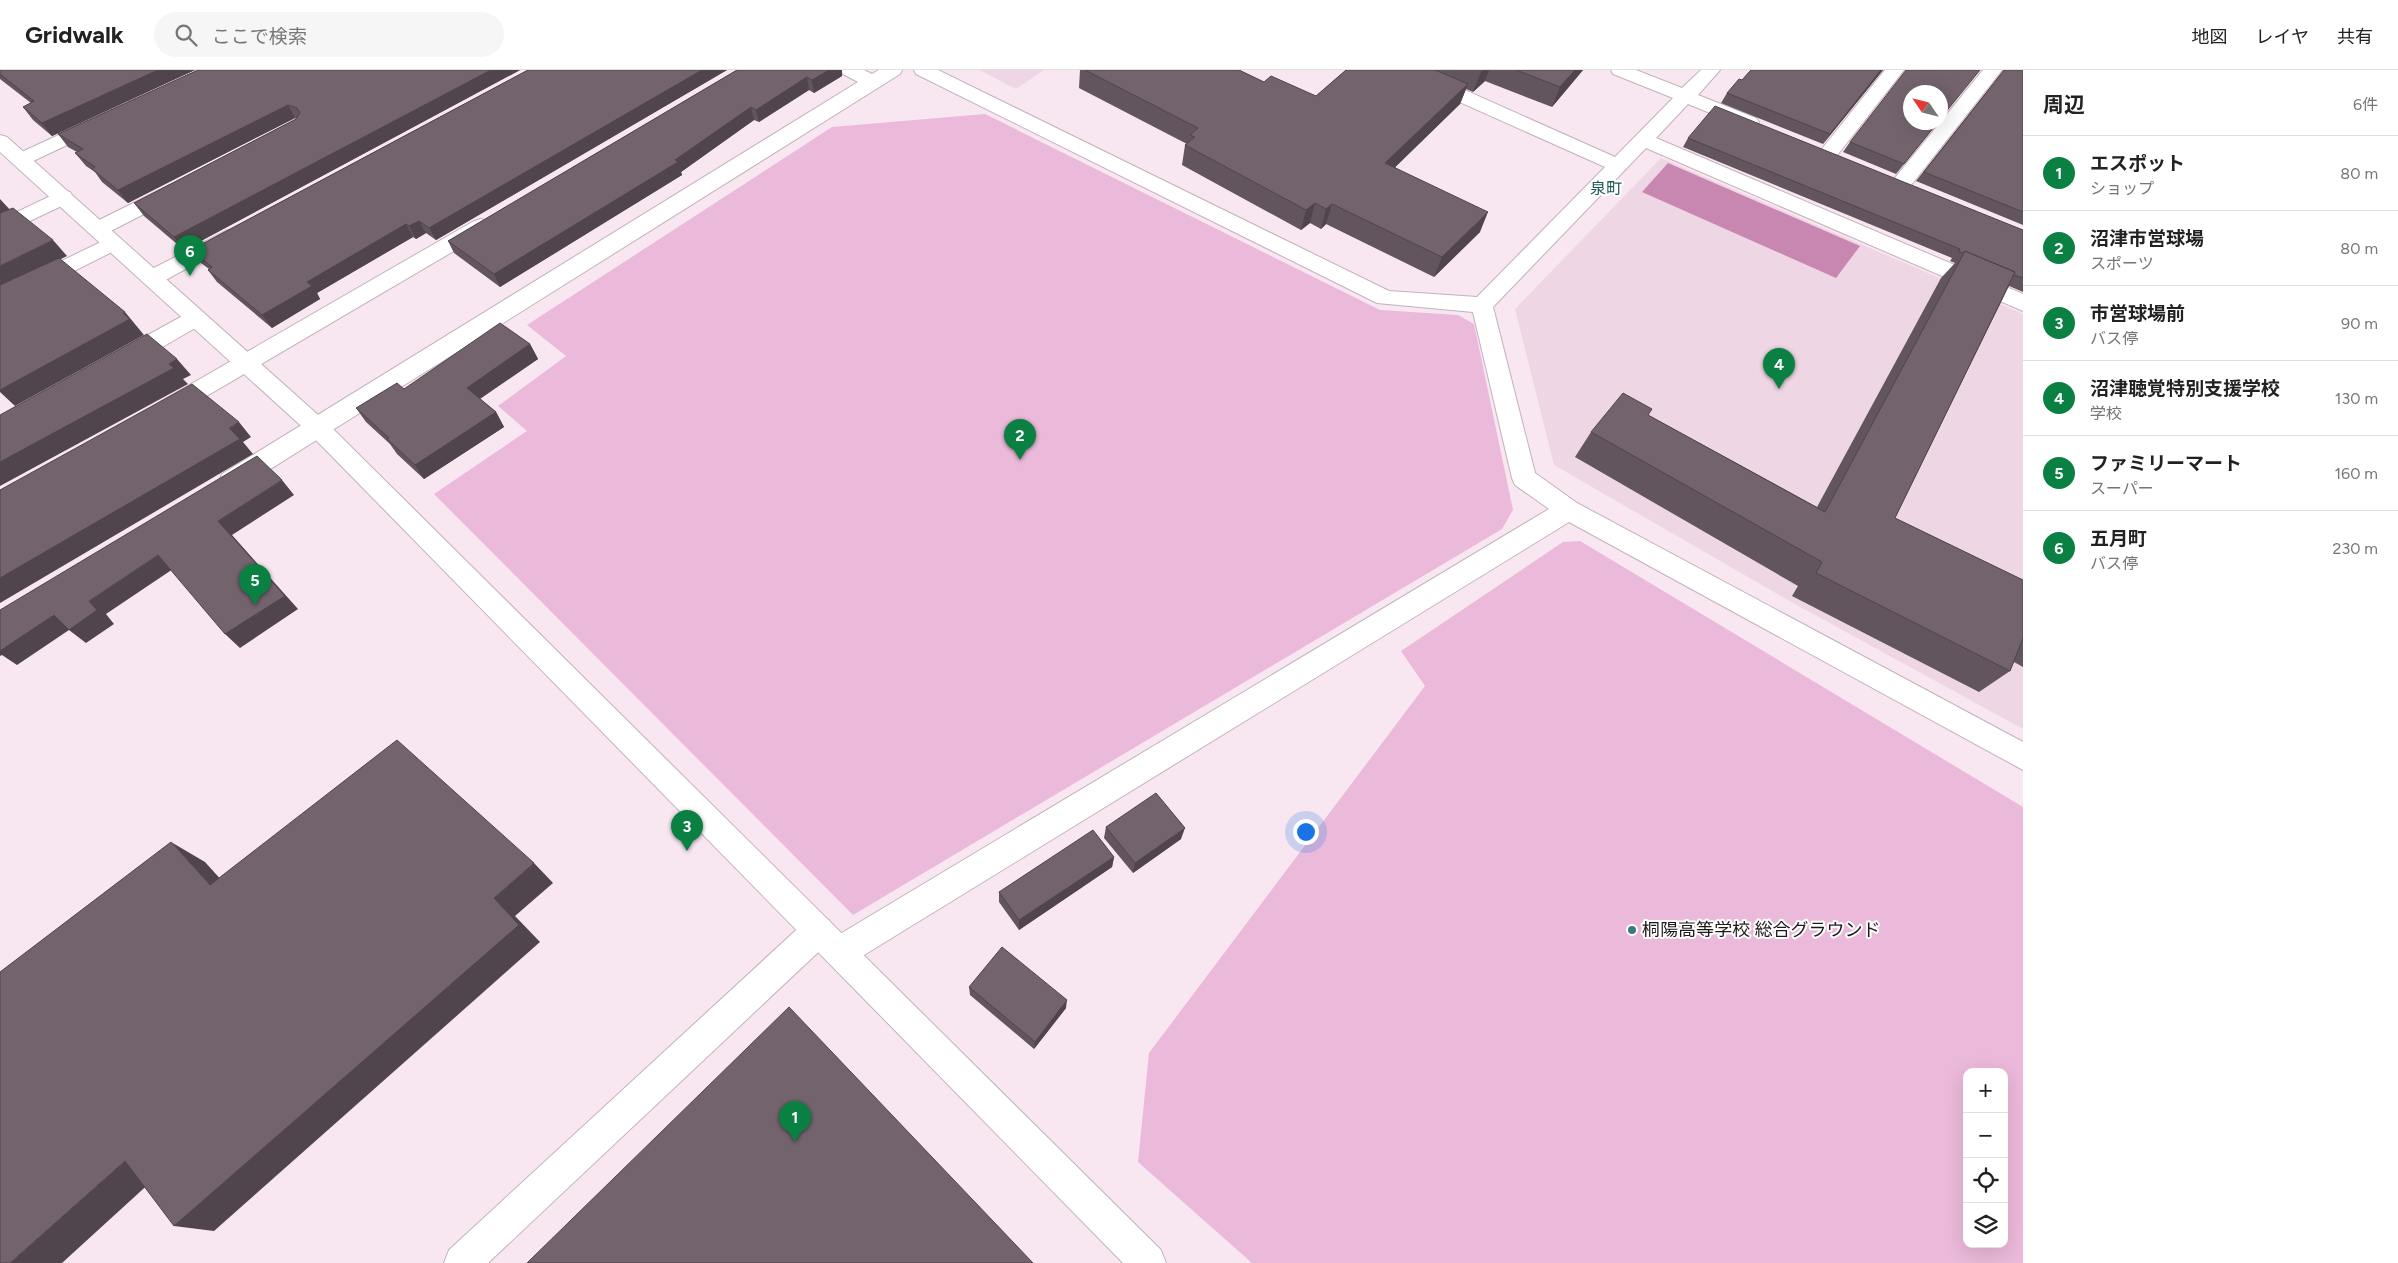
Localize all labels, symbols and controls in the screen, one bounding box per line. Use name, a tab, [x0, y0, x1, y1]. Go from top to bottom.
search box	[154, 12, 504, 57]
text: Gridwalk	[25, 20, 124, 49]
icon: search	[172, 21, 200, 49]
text: ここで検索	[212, 25, 307, 48]
text: 地図	[2192, 26, 2228, 48]
text: レイヤ	[2256, 26, 2309, 48]
text: 共有	[2337, 26, 2373, 48]
north arrow	[1903, 85, 1948, 130]
text: 周辺	[2043, 92, 2085, 117]
text: 6件	[2353, 95, 2378, 114]
text: エスポット	[2090, 152, 2185, 175]
text: 1	[2056, 164, 2062, 183]
text: 80 m	[2340, 164, 2378, 183]
district label: 泉町	[1590, 179, 1622, 198]
text: ショップ	[2090, 179, 2154, 198]
text: 沼津市営球場	[2090, 227, 2204, 250]
pin: 6	[174, 235, 206, 276]
text: 2	[2054, 239, 2064, 258]
text: 80 m	[2340, 239, 2378, 258]
text: スポーツ	[2090, 254, 2154, 273]
text: 市営球場前	[2090, 302, 2185, 325]
text: 3	[2055, 314, 2063, 333]
text: 90 m	[2341, 314, 2378, 333]
text: バス停	[2090, 329, 2138, 348]
pin: 4	[1763, 348, 1795, 389]
text: 沼津聴覚特別支援学校	[2090, 377, 2280, 400]
text: 4	[2054, 389, 2064, 408]
text: 130 m	[2335, 389, 2378, 408]
text: 学校	[2090, 404, 2122, 423]
pin: 2	[1004, 419, 1036, 460]
text: ファミリーマート	[2090, 452, 2242, 475]
text: 5	[2054, 464, 2064, 483]
text: 160 m	[2335, 464, 2378, 483]
text: スーパー	[2090, 479, 2154, 498]
text: 五月町	[2090, 527, 2147, 550]
text: 6	[2054, 539, 2064, 558]
text: 230 m	[2333, 539, 2378, 558]
text: バス停	[2090, 554, 2138, 573]
pin: 5	[239, 564, 271, 605]
pin: 3	[671, 810, 703, 851]
your location	[1293, 819, 1319, 845]
place label: 桐陽高等学校 総合グラウンド	[1642, 919, 1880, 941]
marker: 桐陽高等学校 総合グラウンド	[1626, 924, 1638, 936]
map controls	[1963, 1068, 2008, 1248]
button: +	[1963, 1068, 2008, 1113]
pin: 1	[779, 1101, 811, 1142]
button: −	[1963, 1113, 2008, 1158]
button: locate	[1963, 1158, 2008, 1203]
button: layers	[1963, 1203, 2008, 1248]

